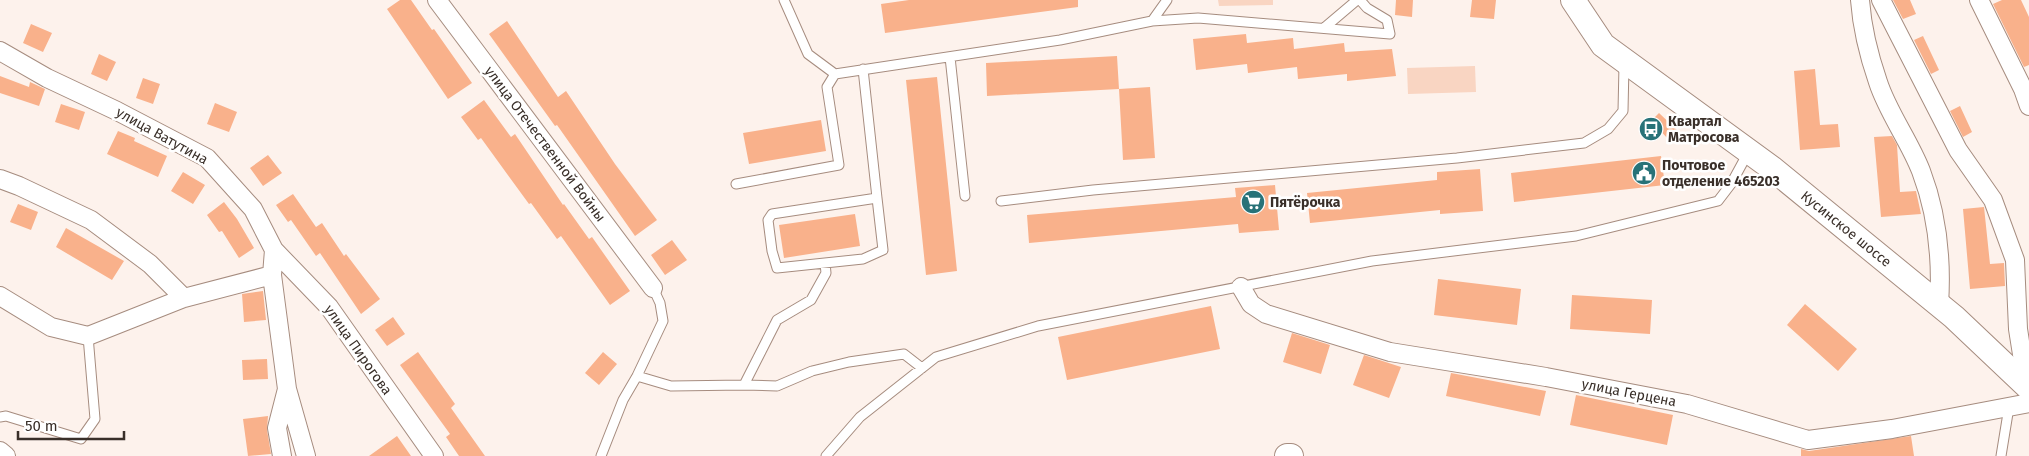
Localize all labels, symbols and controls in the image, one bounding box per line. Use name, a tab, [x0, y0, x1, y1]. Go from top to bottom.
street label: улица Отечественной Войны	[481, 63, 609, 225]
street label: улица Ватутина	[113, 104, 211, 168]
place label: Квартал Матросова	[1668, 113, 1740, 146]
bus stop icon: Квартал Матросова	[1638, 116, 1664, 142]
place label: Почтовое отделение 465203	[1662, 157, 1780, 190]
public building icon: Почтовое отделение 465203	[1631, 160, 1657, 186]
street label: Кусинское шоссе	[1797, 187, 1895, 271]
supermarket icon: Пятёрочка	[1240, 189, 1266, 215]
place label: Пятёрочка	[1270, 194, 1341, 211]
street label: улица Пирогова	[321, 302, 395, 398]
street label: улица Герцена	[1580, 375, 1678, 411]
scale bar	[18, 408, 124, 440]
text: 50 m	[25, 417, 58, 435]

